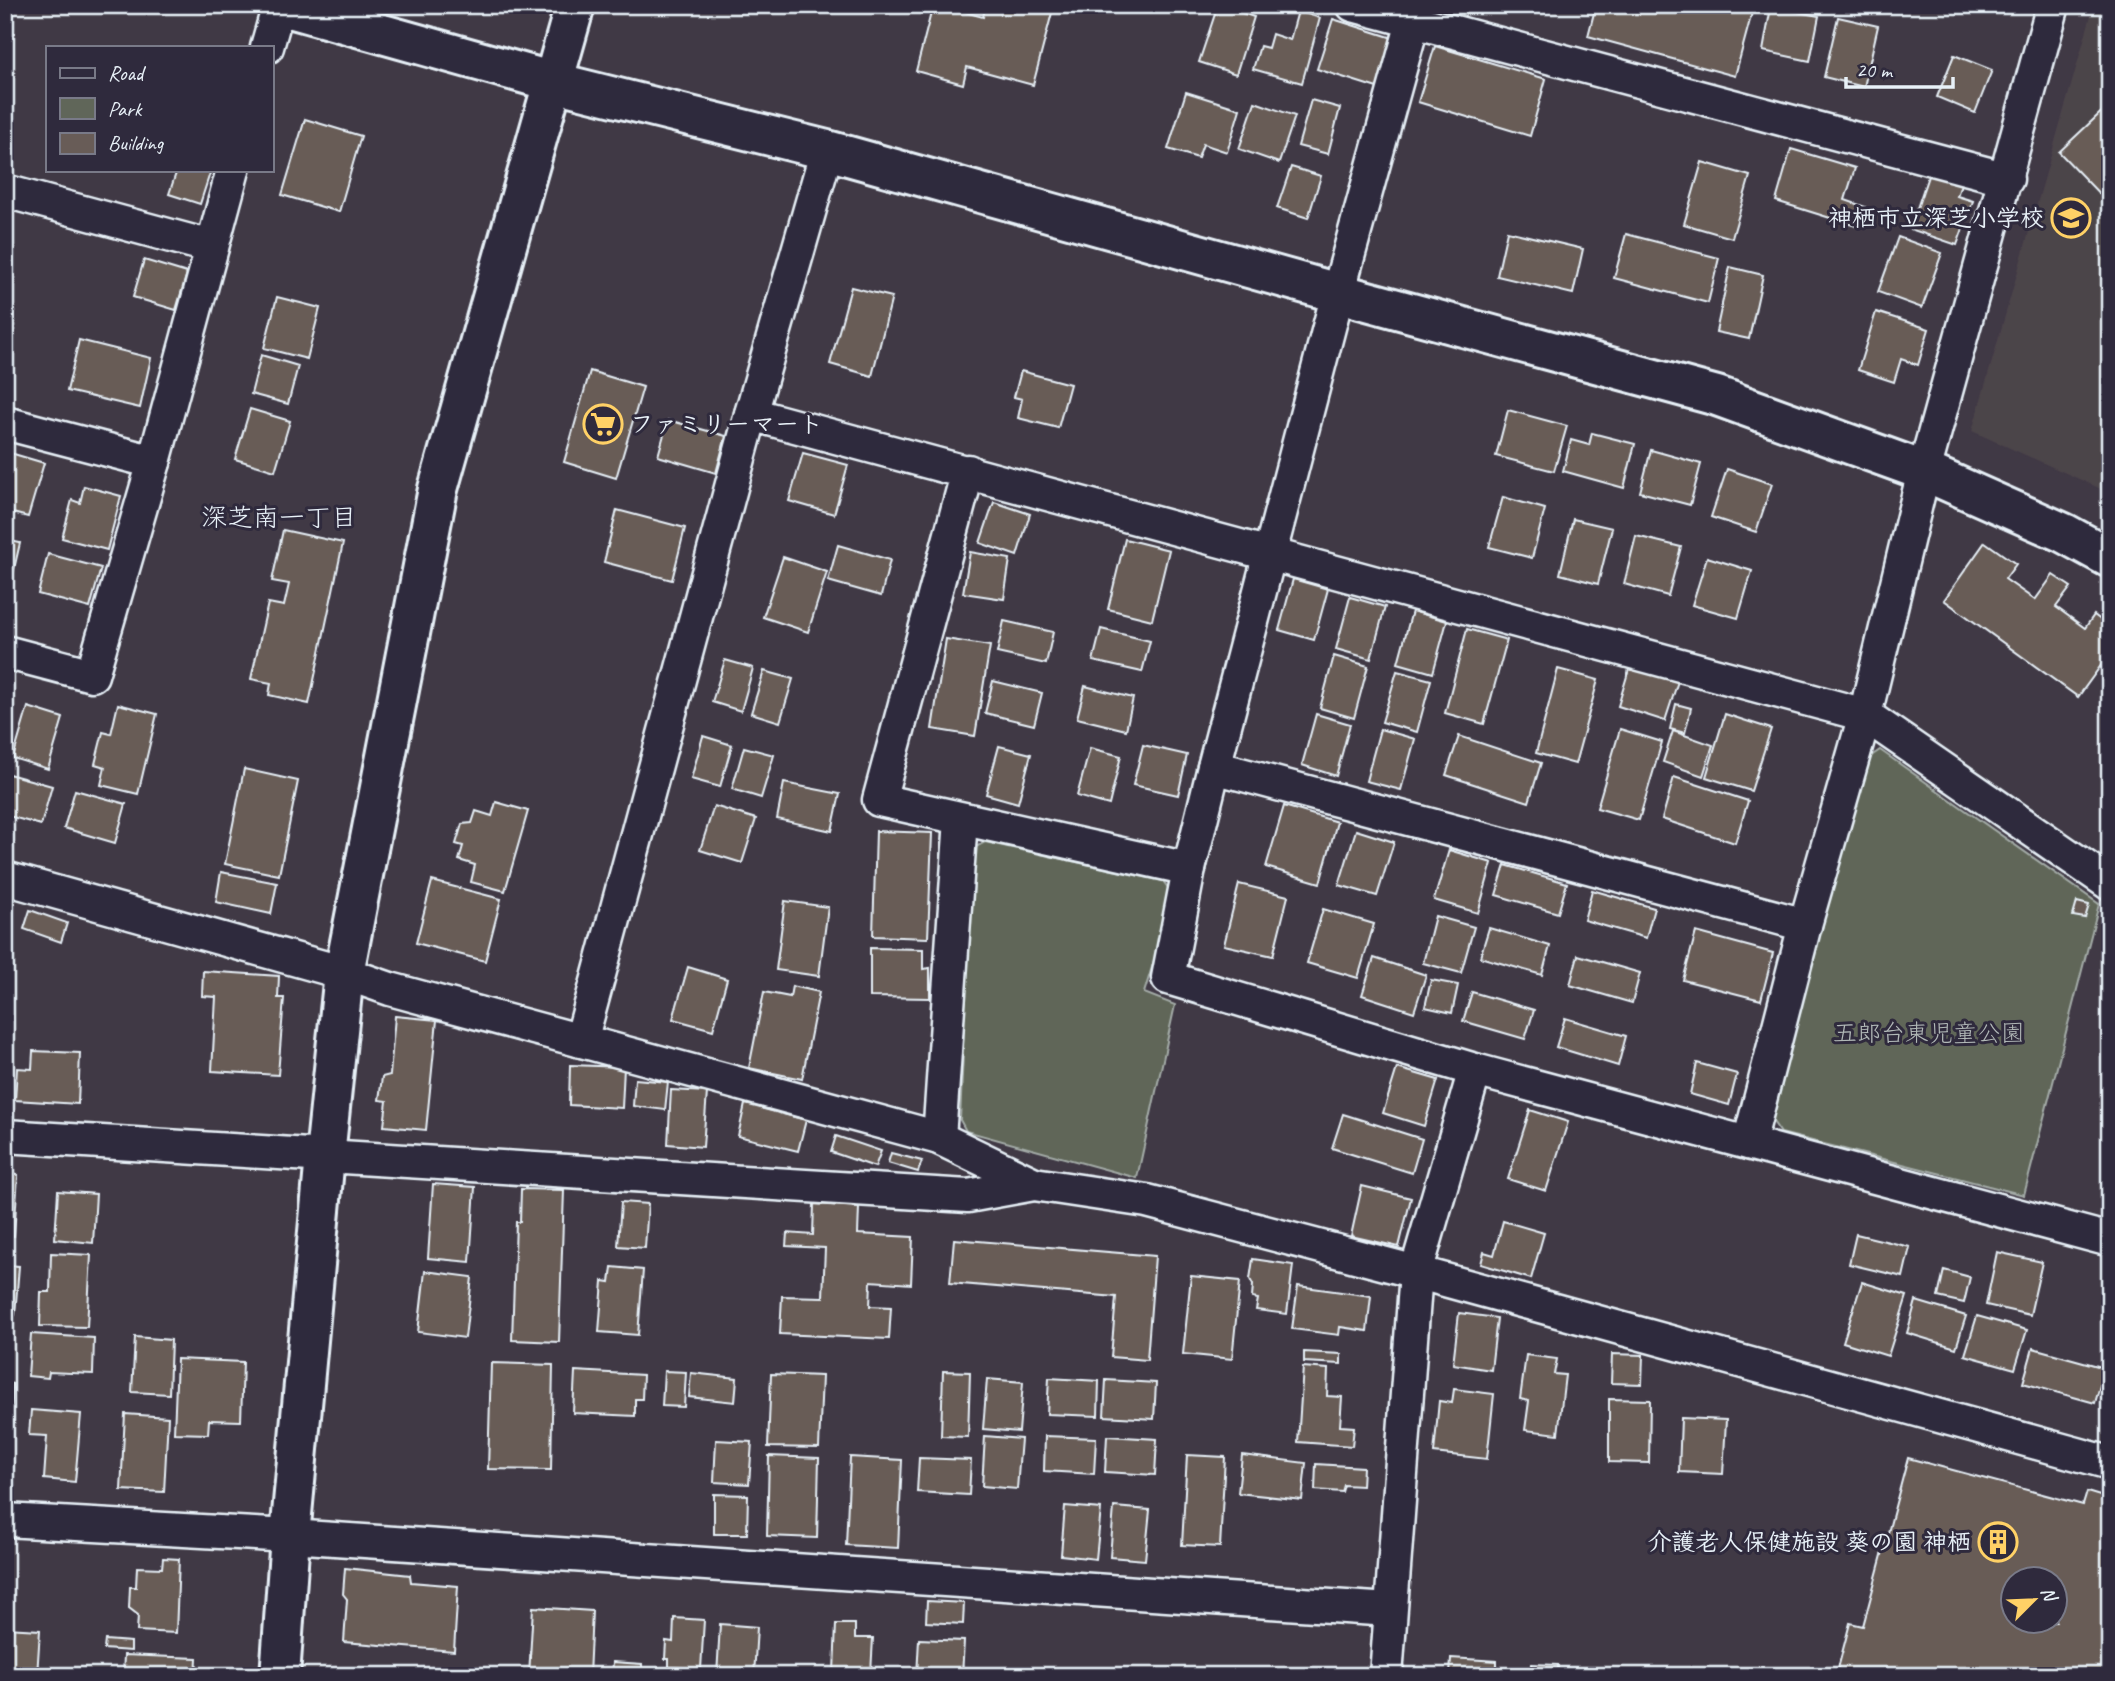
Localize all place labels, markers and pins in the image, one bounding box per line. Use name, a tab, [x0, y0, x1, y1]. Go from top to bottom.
school or university icon: 神栖市立深芝小学校	[2050, 197, 2092, 239]
place label: 神栖市立深芝小学校	[1828, 203, 2044, 233]
supermarket icon: ファミリーマート	[582, 403, 624, 445]
place label: ファミリーマート	[630, 409, 823, 439]
building icon: 介護老人保健施設 葵の園 神栖	[1977, 1521, 2019, 1563]
place label: 介護老人保健施設 葵の園 神栖	[1647, 1527, 1971, 1557]

